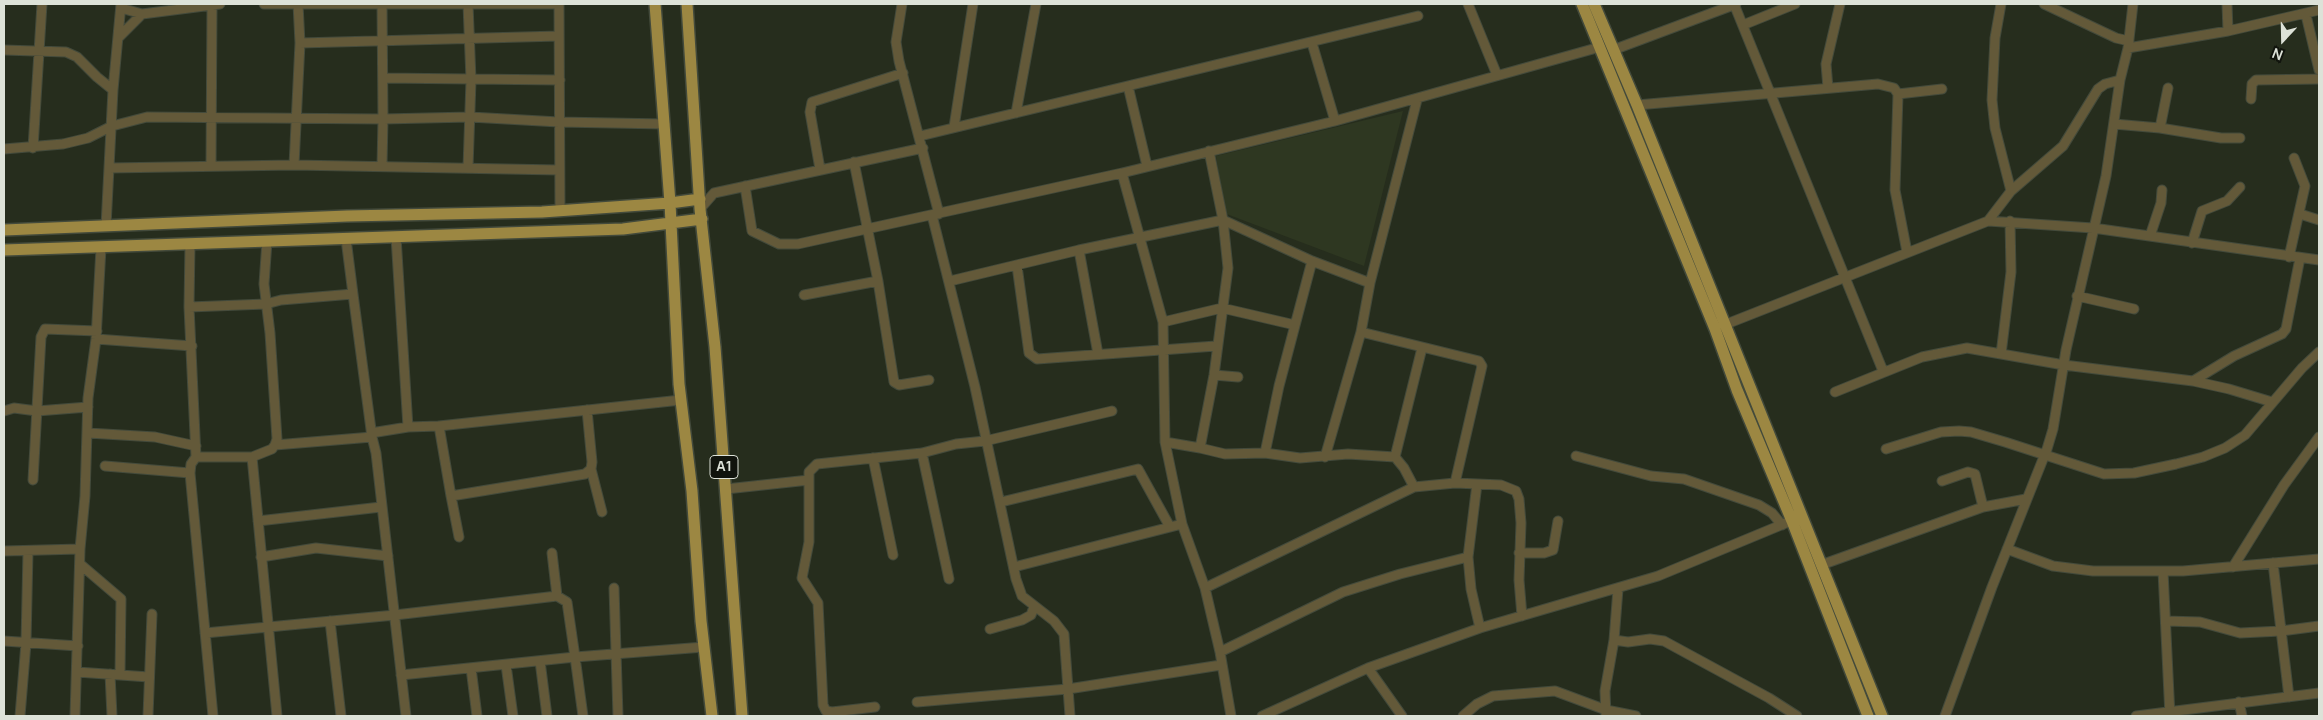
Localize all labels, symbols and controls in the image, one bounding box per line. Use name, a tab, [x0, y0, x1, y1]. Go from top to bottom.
north arrow	[2258, 15, 2308, 65]
text: N	[2269, 44, 2286, 65]
road number: A1	[710, 456, 738, 478]

